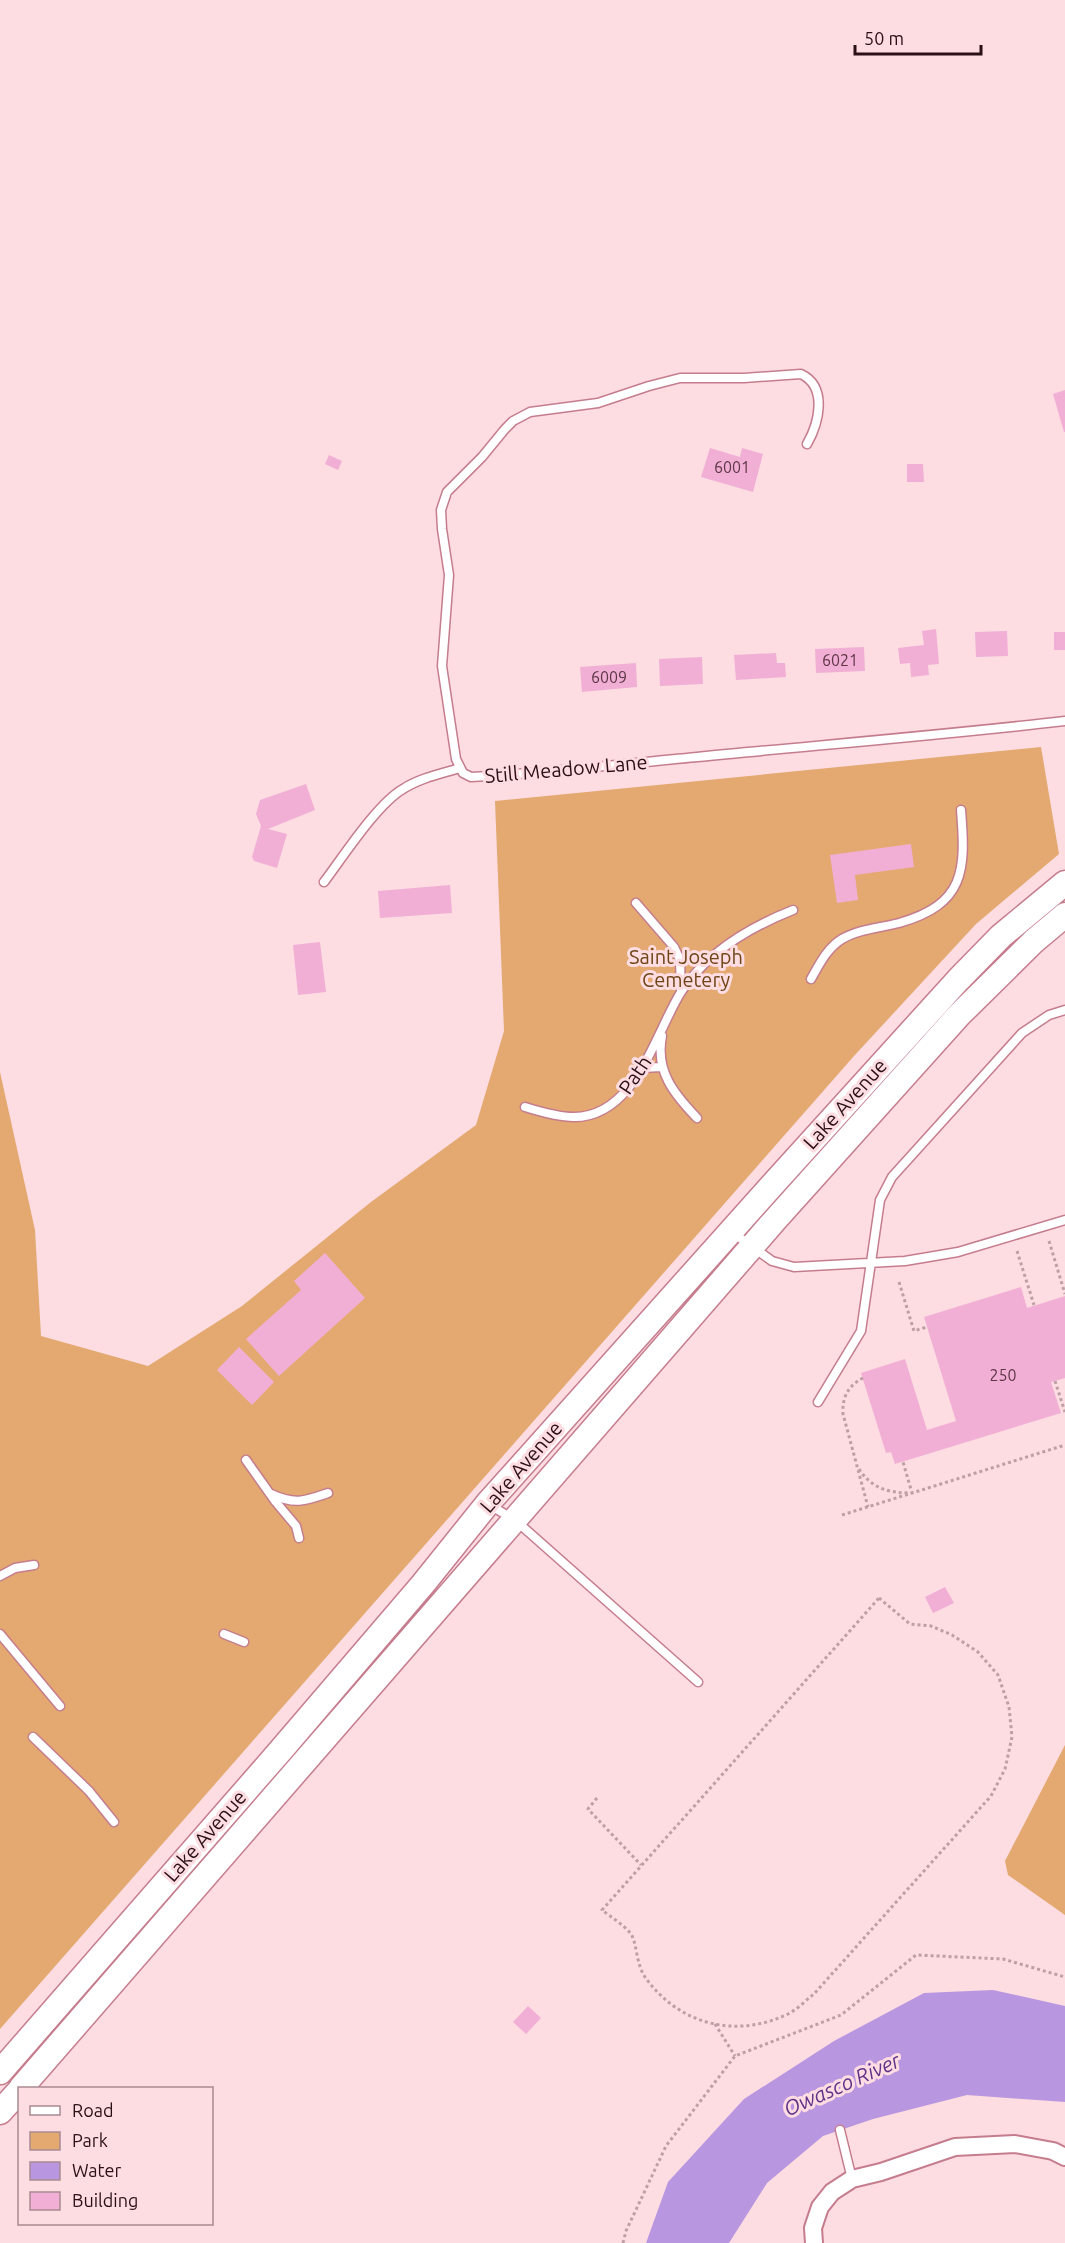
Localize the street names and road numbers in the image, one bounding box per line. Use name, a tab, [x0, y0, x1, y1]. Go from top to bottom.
street label: Still Meadow Lane	[484, 750, 648, 787]
street label: Path	[613, 1051, 656, 1098]
street label: Lake Avenue	[798, 1054, 891, 1153]
street label: Lake Avenue	[475, 1416, 566, 1517]
street label: Lake Avenue	[159, 1785, 250, 1886]

